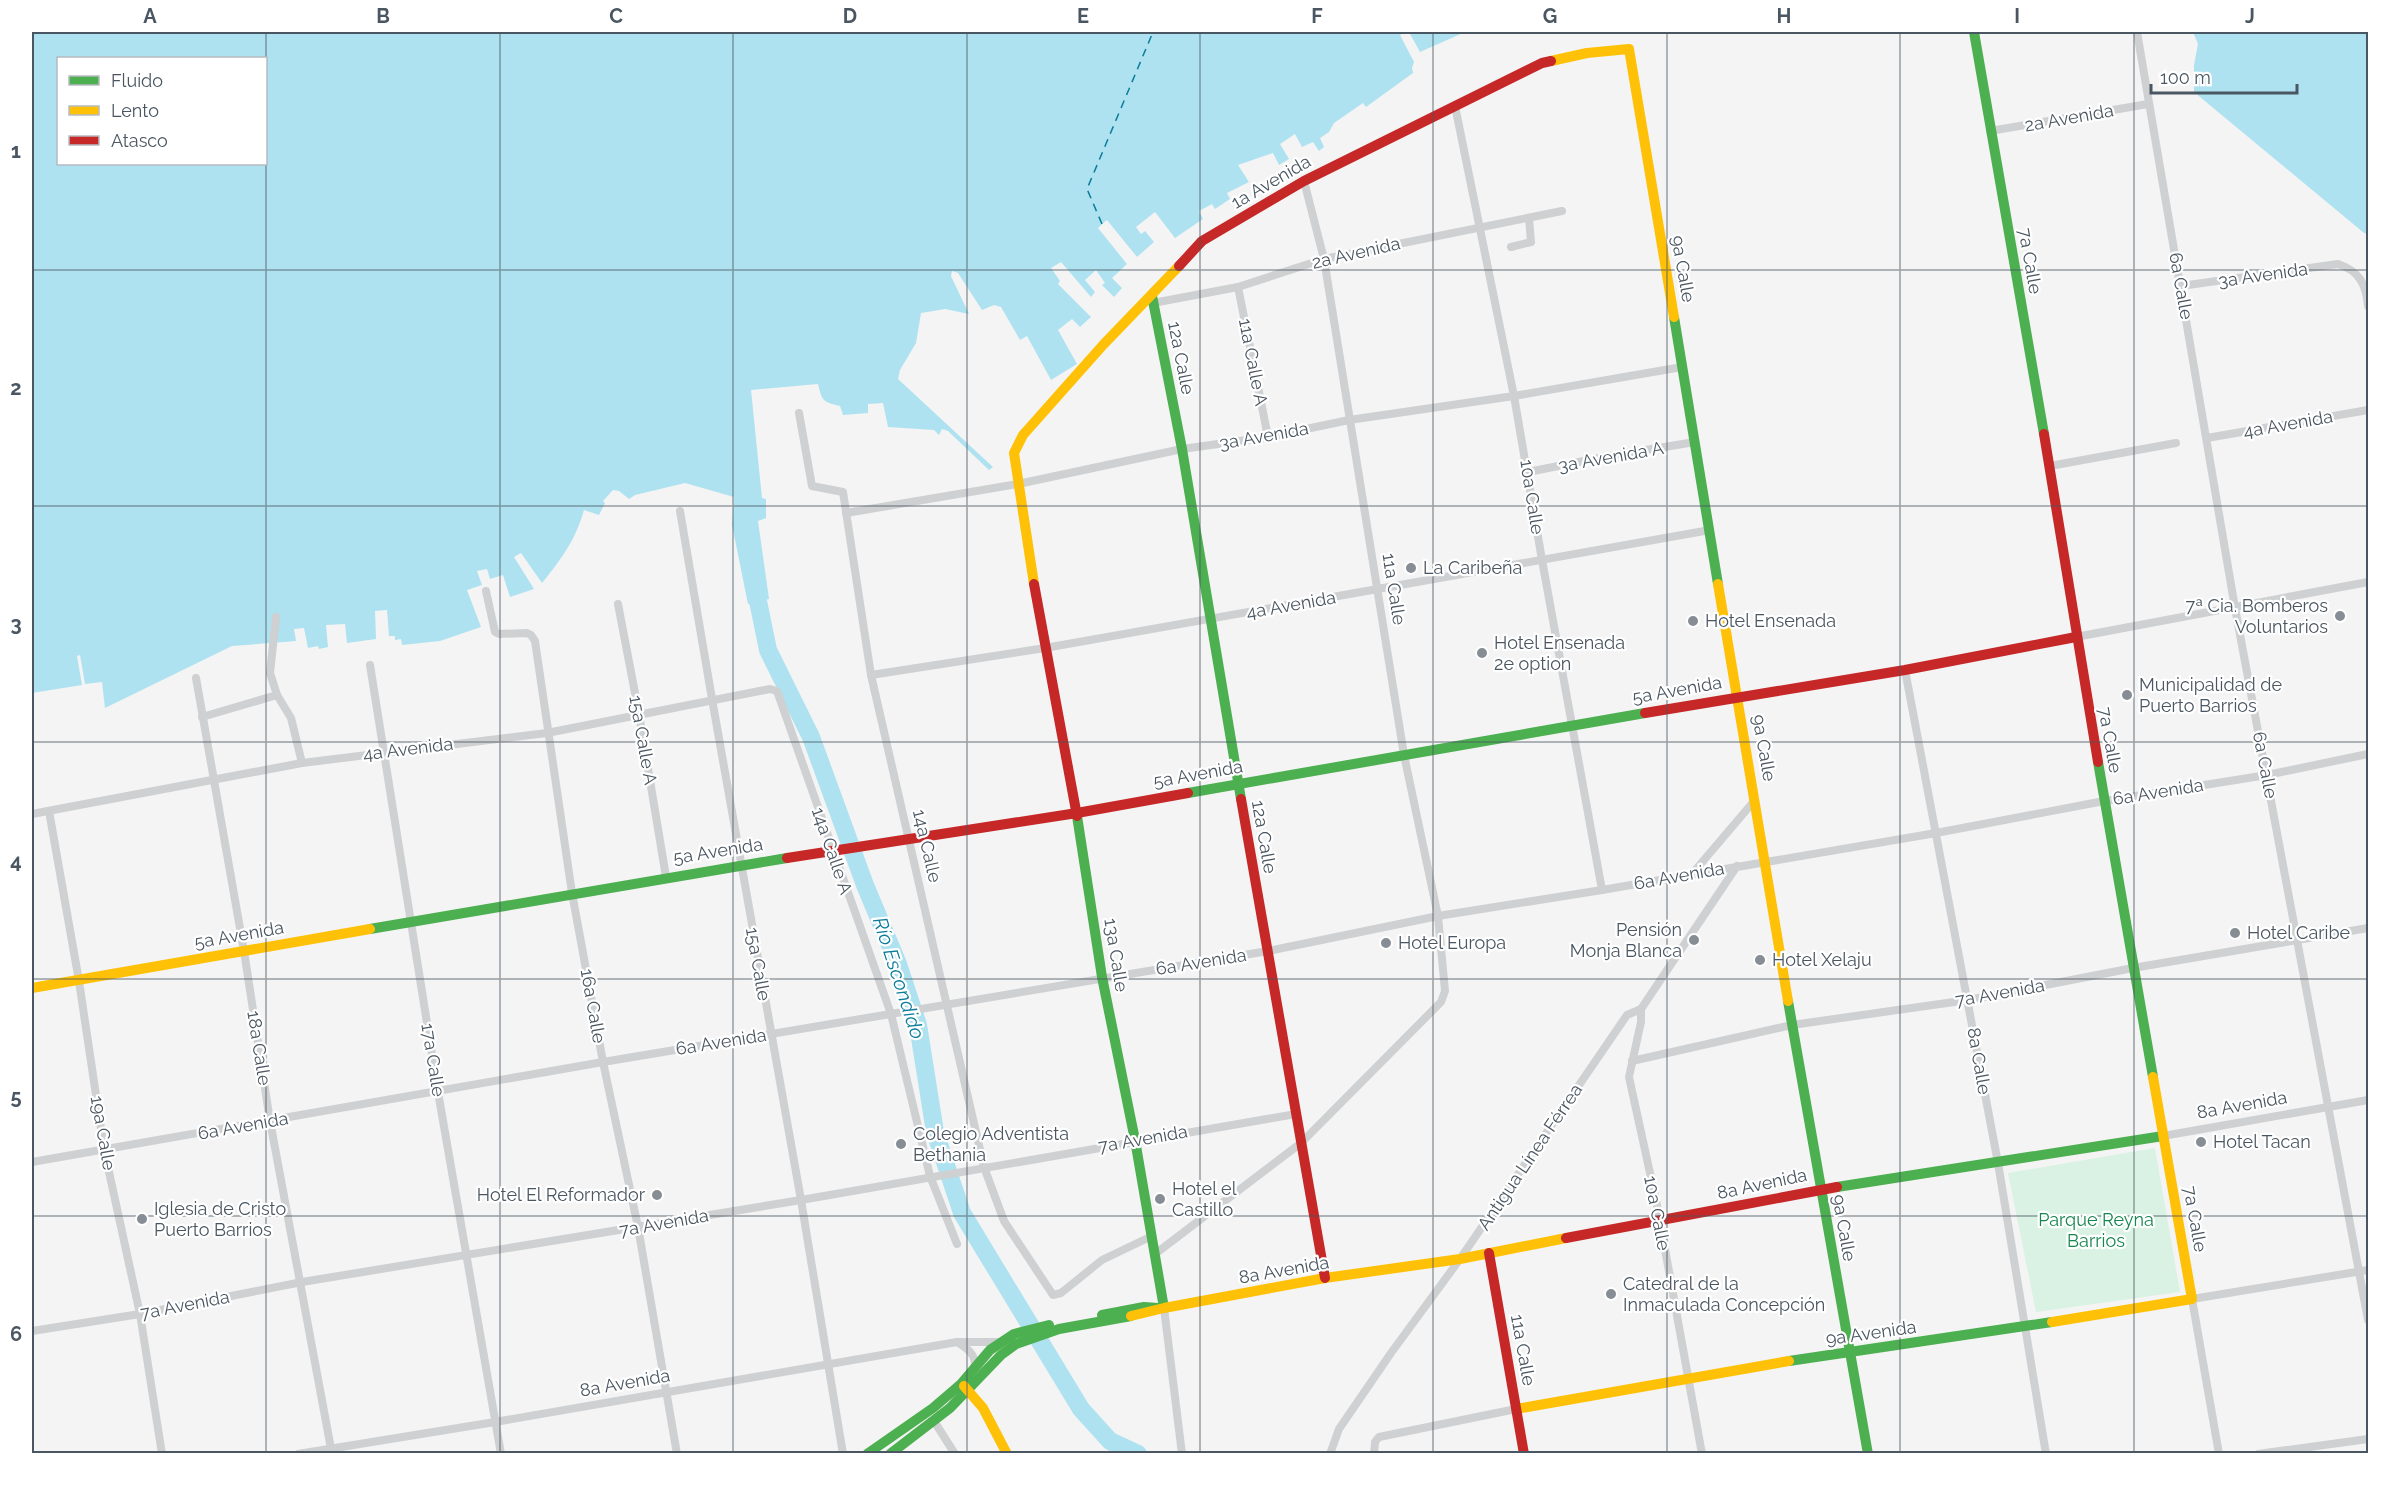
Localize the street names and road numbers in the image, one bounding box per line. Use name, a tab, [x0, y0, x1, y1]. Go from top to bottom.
street label: 2a Avenida	[2023, 99, 2115, 136]
street label: 1a Avenida	[1227, 150, 1314, 213]
street label: 7a Calle	[2014, 226, 2047, 296]
street label: 2a Avenida	[1310, 232, 1402, 273]
street label: 9a Calle	[1667, 234, 1700, 304]
street label: 6a Calle	[2165, 251, 2198, 322]
street label: 3a Avenida	[2217, 258, 2309, 291]
street label: 11a Calle A	[1235, 316, 1272, 407]
street label: 12a Calle	[1164, 320, 1199, 397]
street label: 4a Avenida	[2242, 405, 2334, 442]
street label: 3a Avenida	[1218, 417, 1310, 454]
street label: 3a Avenida A	[1557, 437, 1665, 476]
street label: 10a Calle	[1516, 458, 1549, 536]
street label: 11a Calle	[1378, 552, 1411, 627]
street label: 4a Avenida	[1245, 586, 1337, 623]
street label: 5a Avenida	[1631, 671, 1723, 708]
street label: 15a Calle A	[625, 693, 662, 786]
street label: 7a Calle	[2094, 705, 2127, 775]
street label: 9a Calle	[1748, 713, 1781, 783]
street label: 6a Calle	[2249, 730, 2282, 801]
street label: 4a Avenida	[362, 733, 454, 764]
street label: 5a Avenida	[1152, 755, 1244, 792]
street label: 6a Avenida	[2111, 774, 2205, 809]
street label: 12a Calle	[1248, 799, 1281, 876]
street label: 14a Calle A	[808, 805, 857, 897]
street label: 14a Calle	[909, 807, 946, 885]
street label: 5a Avenida	[672, 833, 764, 868]
street label: 6a Avenida	[1632, 857, 1726, 894]
street label: 5a Avenida	[193, 916, 285, 953]
street label: 13a Calle	[1100, 917, 1133, 994]
street label: 15a Calle	[742, 925, 775, 1003]
street label: 6a Avenida	[1154, 944, 1248, 979]
street label: 16a Calle	[577, 967, 610, 1045]
street label: 7a Avenida	[1954, 974, 2046, 1011]
street label: 18a Calle	[243, 1009, 276, 1087]
street label: 17a Calle	[417, 1022, 450, 1099]
street label: 6a Avenida	[674, 1024, 768, 1059]
street label: 8a Calle	[1963, 1026, 1996, 1096]
street label: Antigua Línea Férrea	[1473, 1080, 1586, 1234]
street label: 8a Avenida	[2195, 1086, 2289, 1123]
street label: 19a Calle	[87, 1094, 120, 1172]
street label: 6a Avenida	[196, 1107, 290, 1144]
street label: 7a Avenida	[1097, 1120, 1189, 1157]
street label: 8a Avenida	[1715, 1164, 1809, 1203]
street label: 10a Calle	[1640, 1174, 1675, 1252]
street label: 7a Calle	[2179, 1184, 2212, 1254]
street label: 9a Calle	[1828, 1193, 1861, 1263]
street label: 7a Avenida	[618, 1204, 710, 1241]
street label: 8a Avenida	[1237, 1251, 1331, 1288]
street label: 7a Avenida	[139, 1286, 231, 1323]
street label: 11a Calle	[1507, 1312, 1540, 1388]
street label: 9a Avenida	[1824, 1316, 1918, 1349]
street label: 8a Avenida	[578, 1364, 672, 1401]

